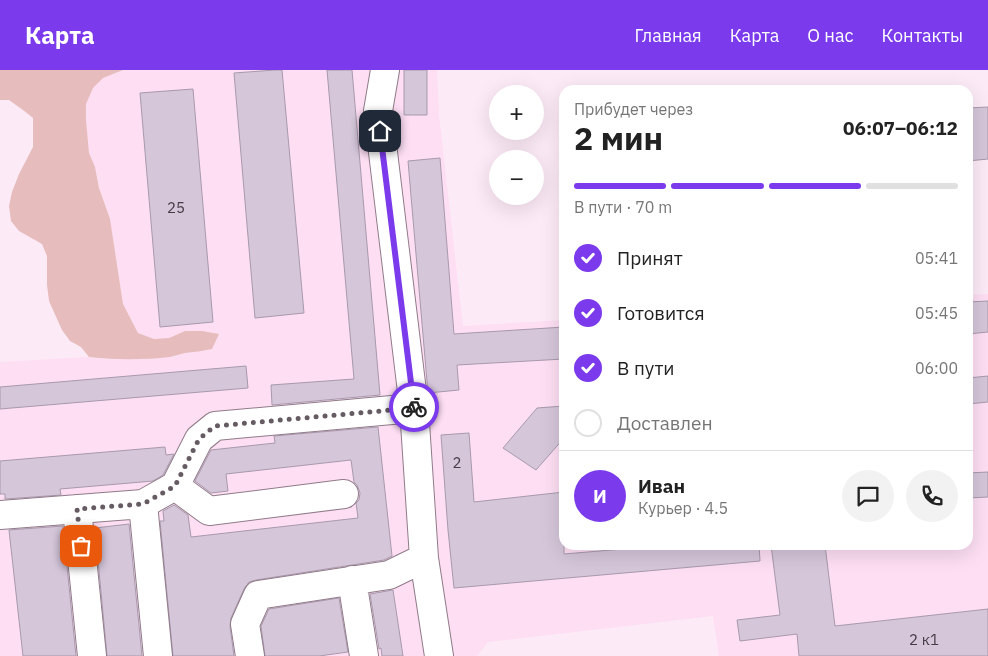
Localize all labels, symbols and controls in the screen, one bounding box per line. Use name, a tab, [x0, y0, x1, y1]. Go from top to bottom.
text: Карта	[25, 19, 95, 51]
text: Главная	[634, 24, 702, 47]
text: Карта	[730, 24, 779, 47]
text: О нас	[807, 24, 854, 47]
text: Контакты	[882, 24, 963, 47]
map controls	[489, 85, 544, 205]
button: +	[489, 85, 544, 140]
text: Прибудет через	[574, 99, 693, 119]
pin	[359, 110, 401, 152]
text: 06:07–06:12	[843, 116, 958, 140]
icon: home	[366, 117, 394, 145]
text: 2 мин	[574, 117, 663, 159]
button: −	[489, 150, 544, 205]
text: В пути · 70 m	[574, 197, 672, 217]
house number: 25	[167, 198, 185, 217]
icon: check	[574, 244, 602, 272]
text: Принят	[617, 246, 683, 270]
text: 05:41	[915, 248, 958, 268]
icon: check	[574, 299, 602, 327]
text: Готовится	[617, 301, 705, 325]
text: 05:45	[915, 303, 958, 323]
icon: check	[574, 354, 602, 382]
text: В пути	[617, 356, 675, 380]
text: 06:00	[915, 358, 958, 378]
courier	[389, 382, 439, 432]
icon: bike	[400, 393, 428, 421]
text: Доставлен	[617, 411, 713, 435]
house number: 2	[452, 453, 462, 472]
button: chat	[842, 470, 894, 522]
button: phone	[906, 470, 958, 522]
text: Иван	[638, 474, 685, 498]
text: И	[593, 484, 607, 508]
text: Курьер · 4.5	[638, 498, 728, 518]
pin	[60, 525, 102, 567]
icon: bag	[67, 532, 95, 560]
house number: 2 к1	[909, 630, 939, 649]

